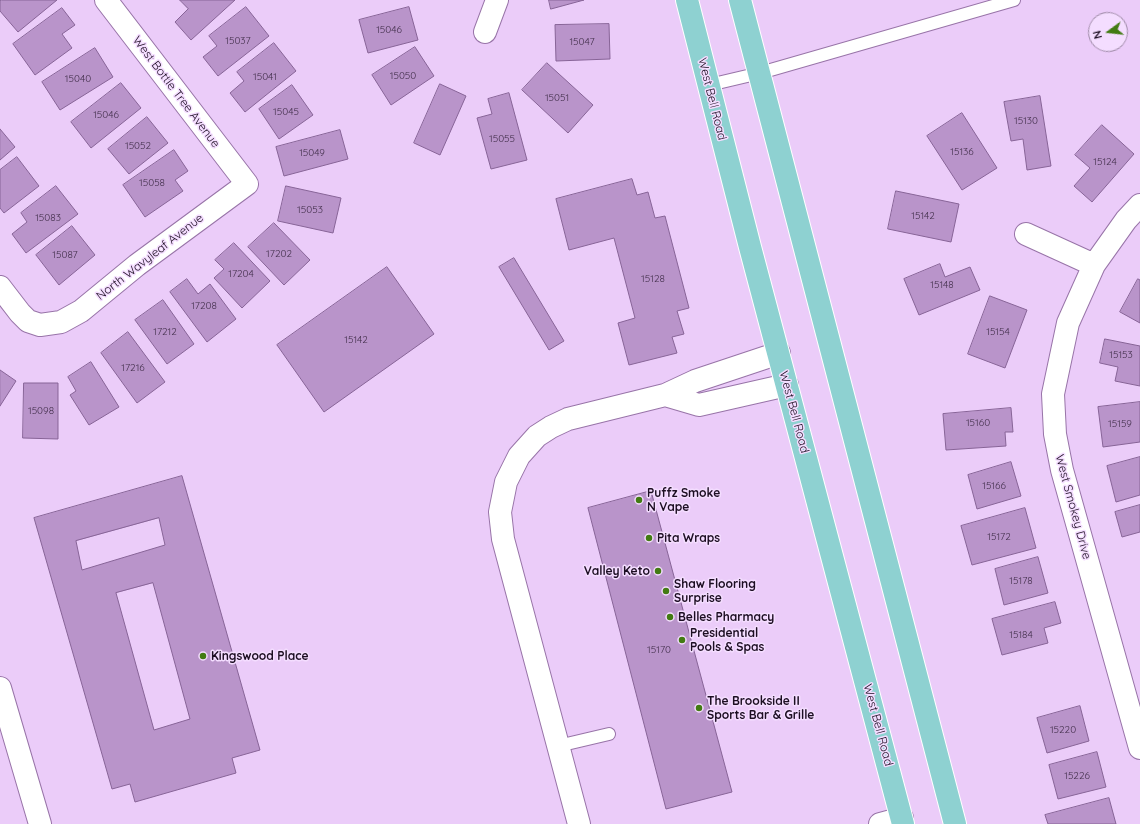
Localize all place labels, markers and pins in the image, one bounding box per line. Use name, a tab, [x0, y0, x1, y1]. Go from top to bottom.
place label: Puffz Smoke N Vape	[647, 486, 720, 514]
marker: Puffz Smoke N Vape	[634, 495, 644, 505]
place label: Pita Wraps	[657, 531, 720, 545]
marker: Pita Wraps	[644, 533, 654, 543]
place label: Valley Keto	[584, 564, 650, 578]
marker: Valley Keto	[653, 566, 663, 576]
place label: Shaw Flooring Surprise	[674, 577, 756, 605]
marker: Shaw Flooring Surprise	[661, 586, 671, 596]
place label: Belles Pharmacy	[678, 610, 774, 624]
marker: Belles Pharmacy	[665, 612, 675, 622]
place label: Presidential Pools & Spas	[690, 626, 764, 654]
marker: Presidential Pools & Spas	[677, 635, 687, 645]
place label: Kingswood Place	[211, 649, 309, 663]
marker: Kingswood Place	[198, 651, 208, 661]
place label: The Brookside II Sports Bar & Grille	[707, 694, 814, 722]
marker: The Brookside II Sports Bar & Grille	[694, 703, 704, 713]

